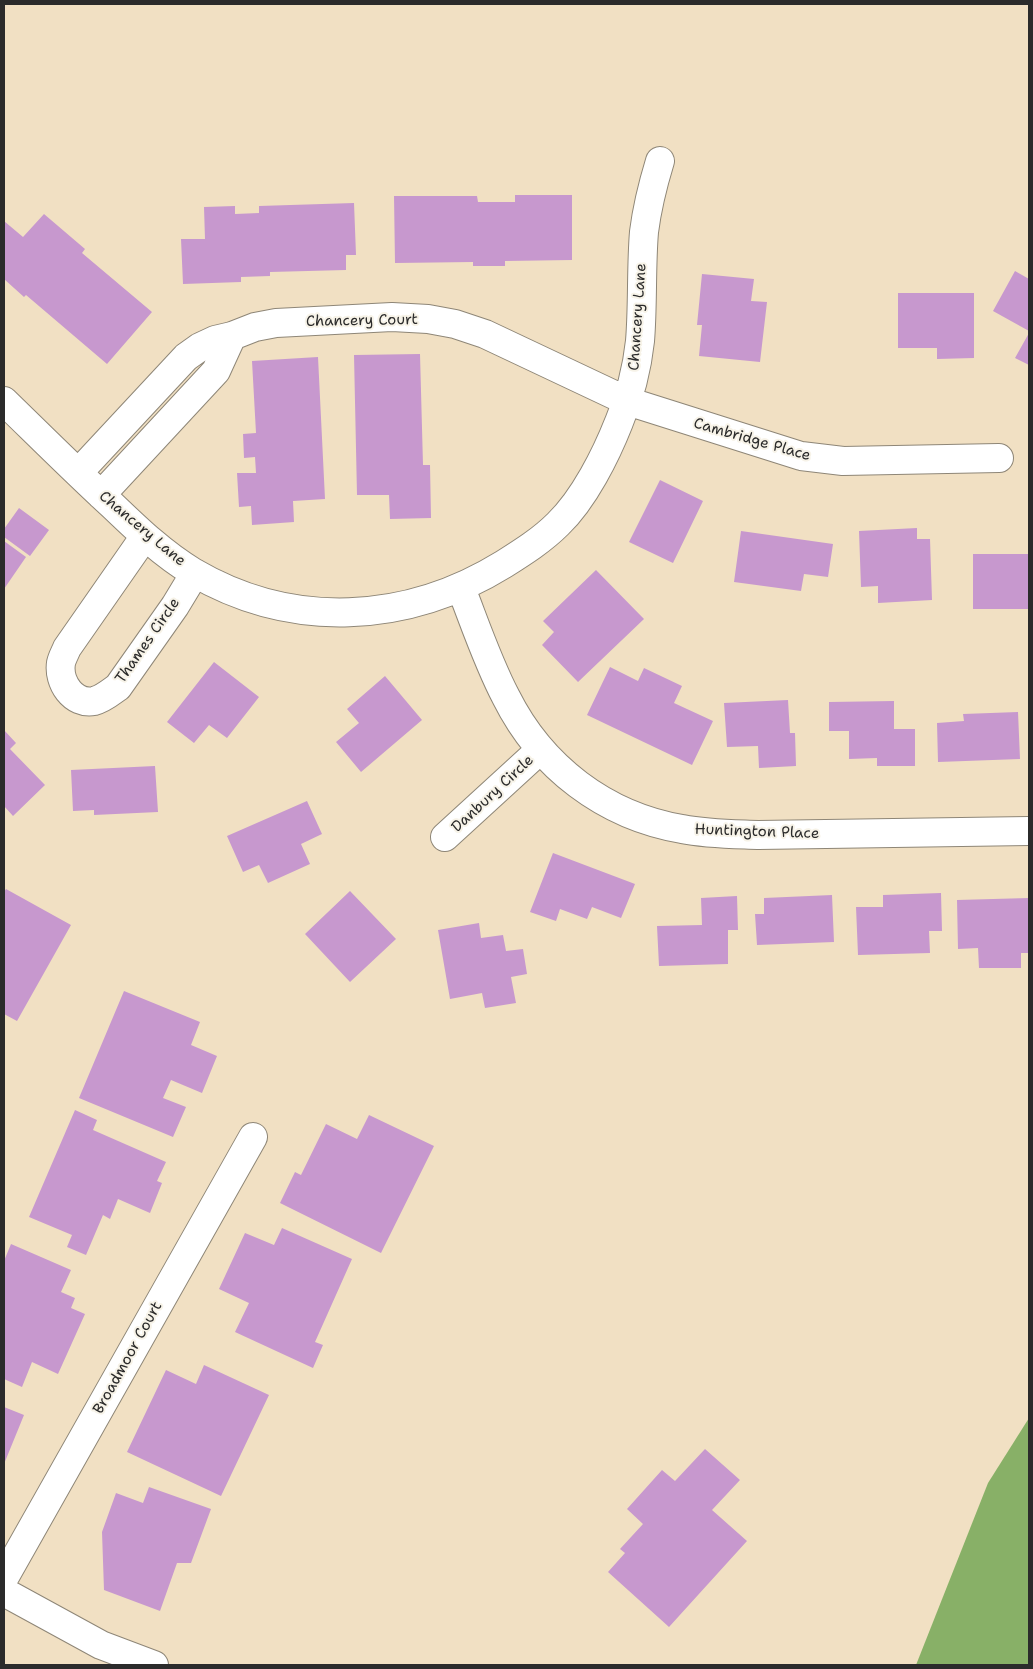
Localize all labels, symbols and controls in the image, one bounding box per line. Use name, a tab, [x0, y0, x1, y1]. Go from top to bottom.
street label: Chancery Lane	[625, 263, 651, 371]
street label: Chancery Court	[306, 311, 418, 331]
street label: Cambridge Place	[691, 415, 813, 465]
street label: Chancery Lane	[95, 488, 189, 570]
street label: Thames Circle	[112, 595, 184, 687]
street label: Danbury Circle	[448, 751, 538, 837]
street label: Huntington Place	[694, 821, 820, 843]
street label: Broadmoor Court	[90, 1299, 166, 1417]

